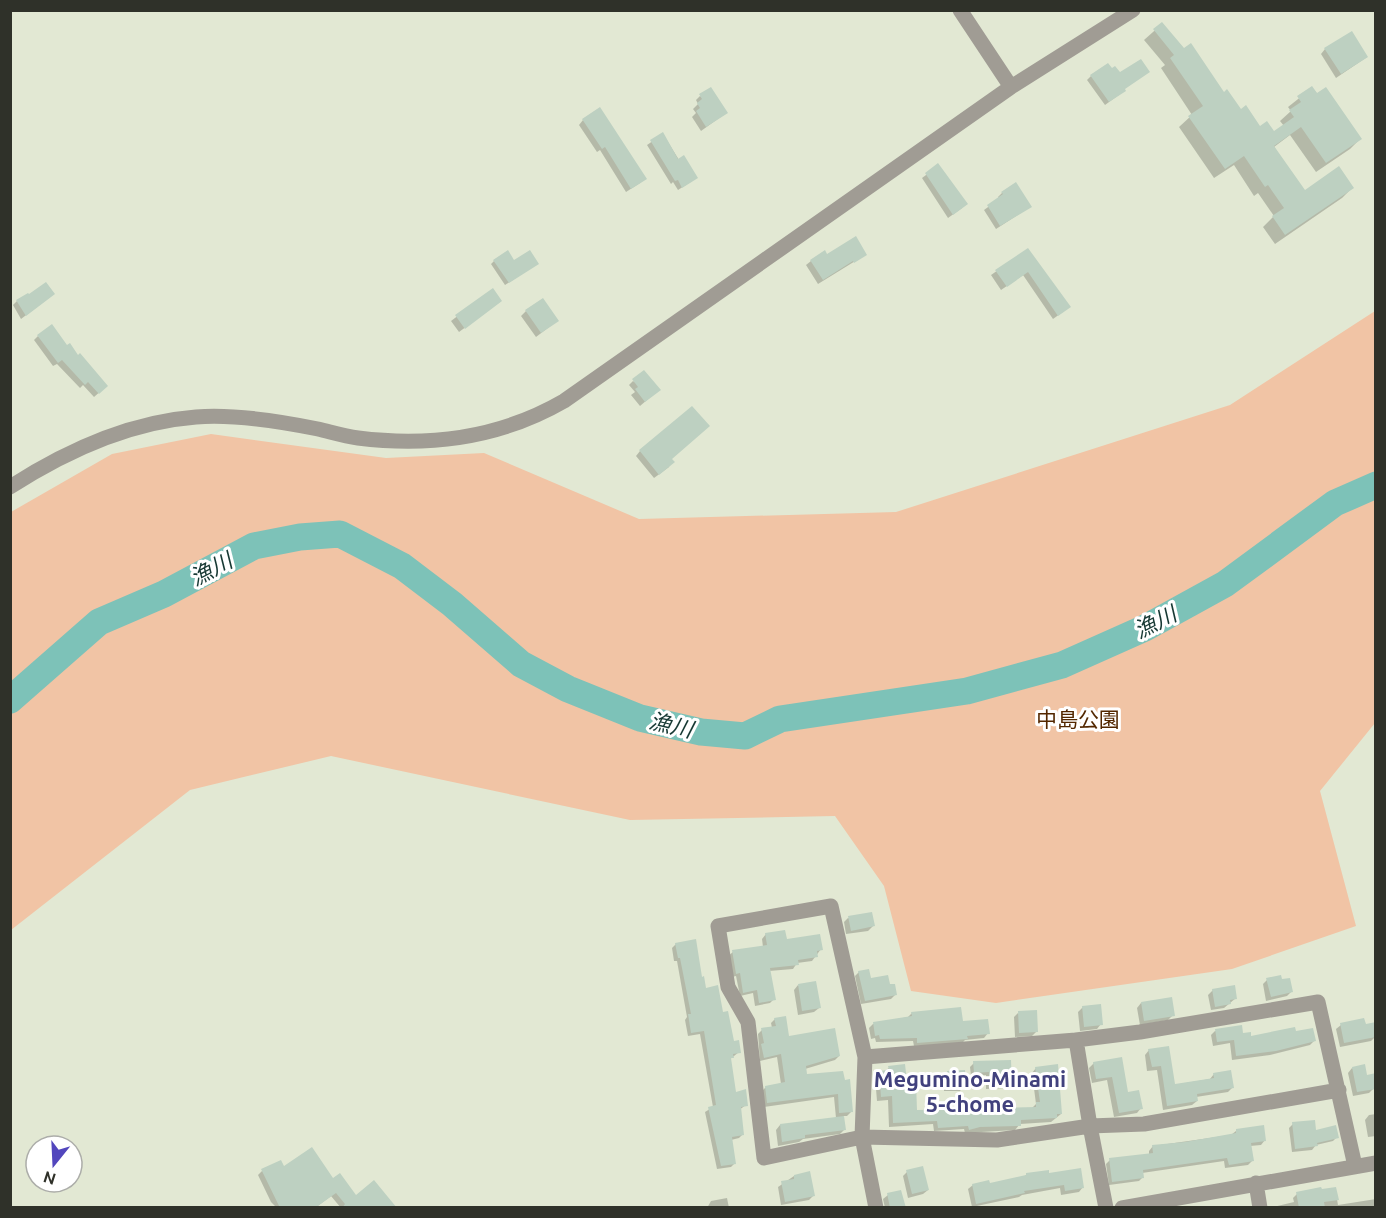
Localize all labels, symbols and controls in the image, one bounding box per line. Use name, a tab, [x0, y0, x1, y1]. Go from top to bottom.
water label: 漁川	[185, 546, 238, 590]
water label: 漁川	[1129, 600, 1182, 643]
water label: 漁川	[647, 707, 697, 742]
park label: 中島公園	[1036, 707, 1120, 731]
district label: Megumino-Minami 5-chome	[874, 1066, 1066, 1116]
north arrow	[24, 1134, 84, 1194]
text: N	[41, 1168, 58, 1189]

